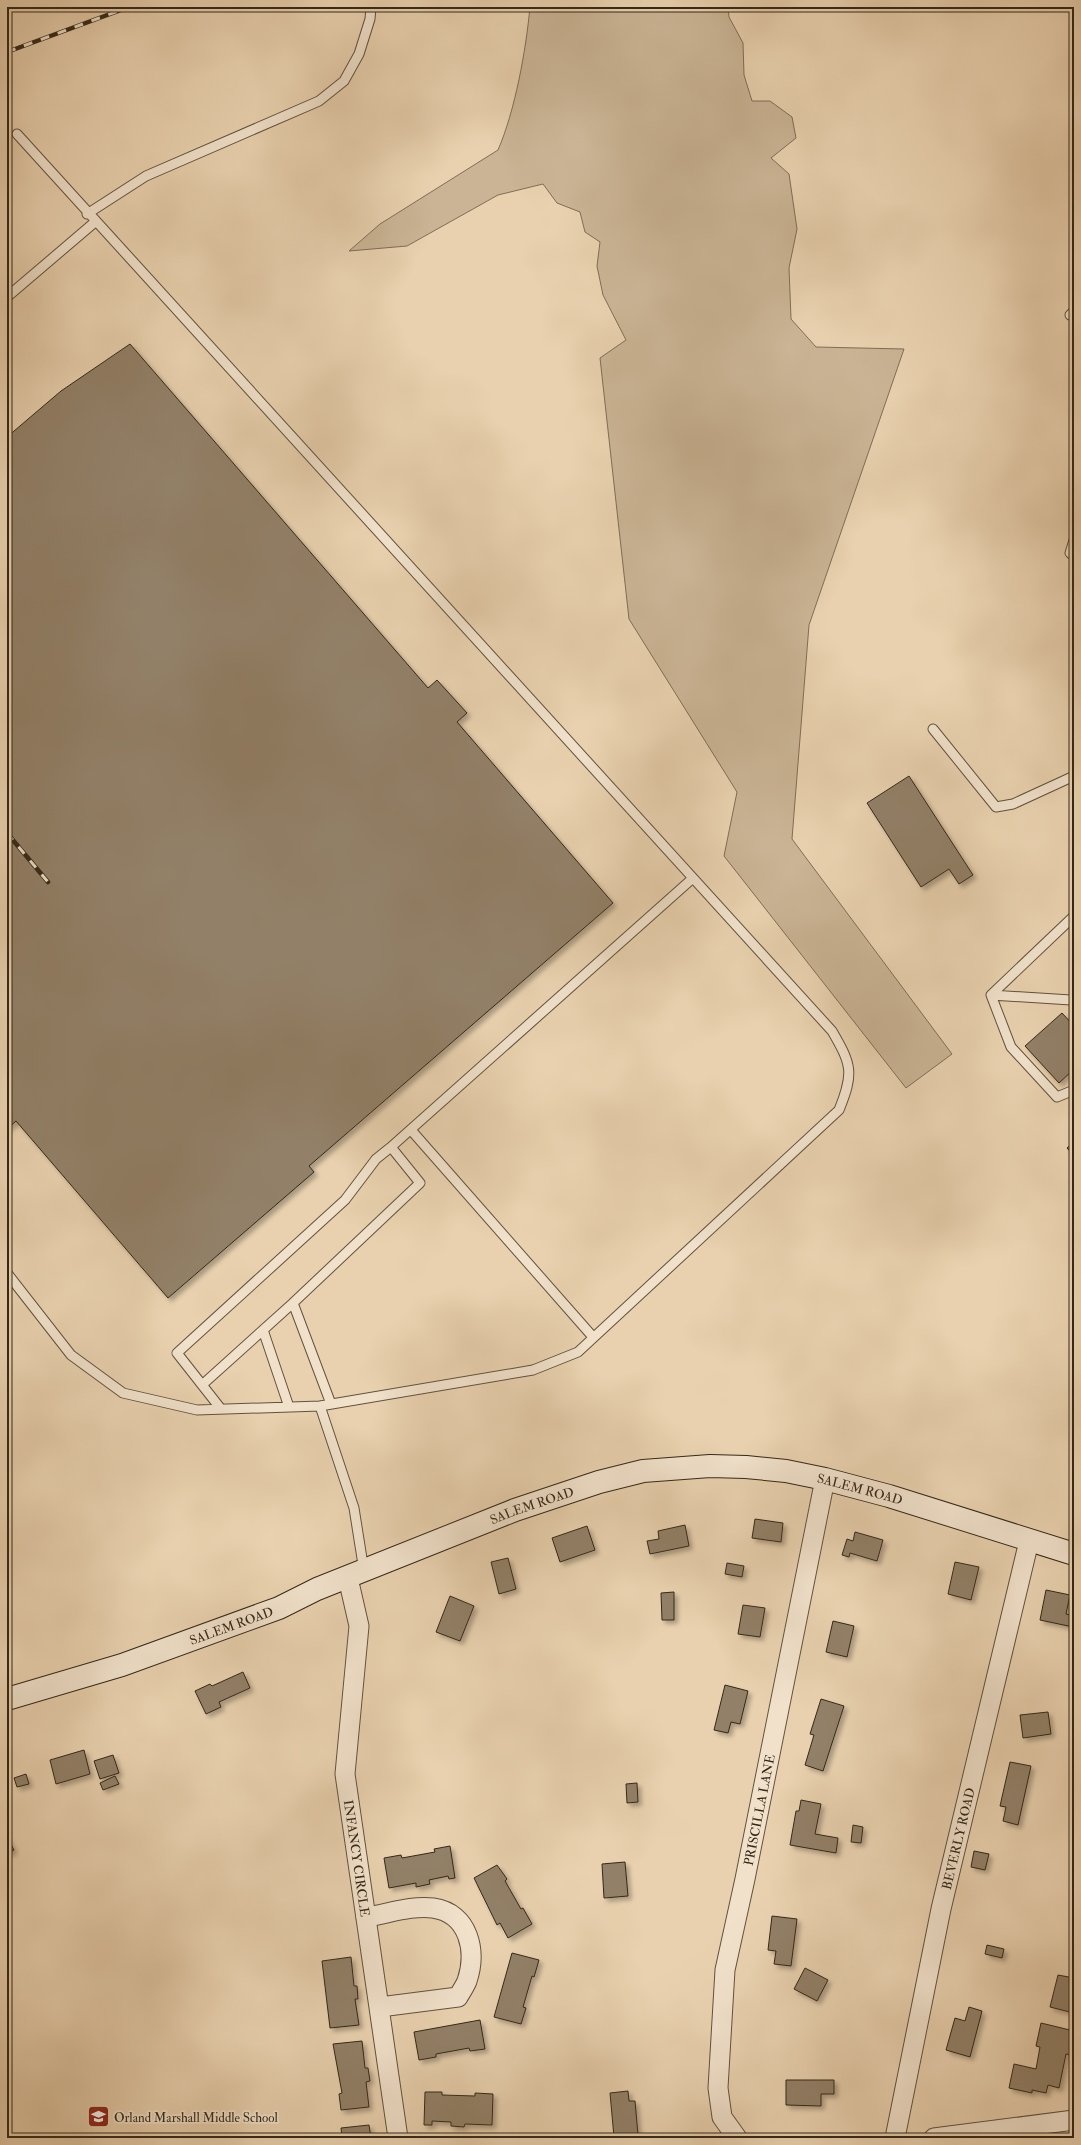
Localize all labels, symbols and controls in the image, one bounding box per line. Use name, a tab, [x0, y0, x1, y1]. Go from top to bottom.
street label: SALEM ROAD	[816, 1471, 904, 1509]
street label: SALEM ROAD	[488, 1484, 576, 1528]
street label: SALEM ROAD	[187, 1604, 276, 1649]
street label: PRISCILLA LANE	[741, 1753, 779, 1867]
street label: BEVERLY ROAD	[939, 1786, 979, 1892]
street label: INFANCY CIRCLE	[340, 1799, 373, 1918]
school or university icon: Orland Marshall Middle School	[85, 2104, 111, 2130]
place label: Orland Marshall Middle School	[114, 2110, 278, 2126]

